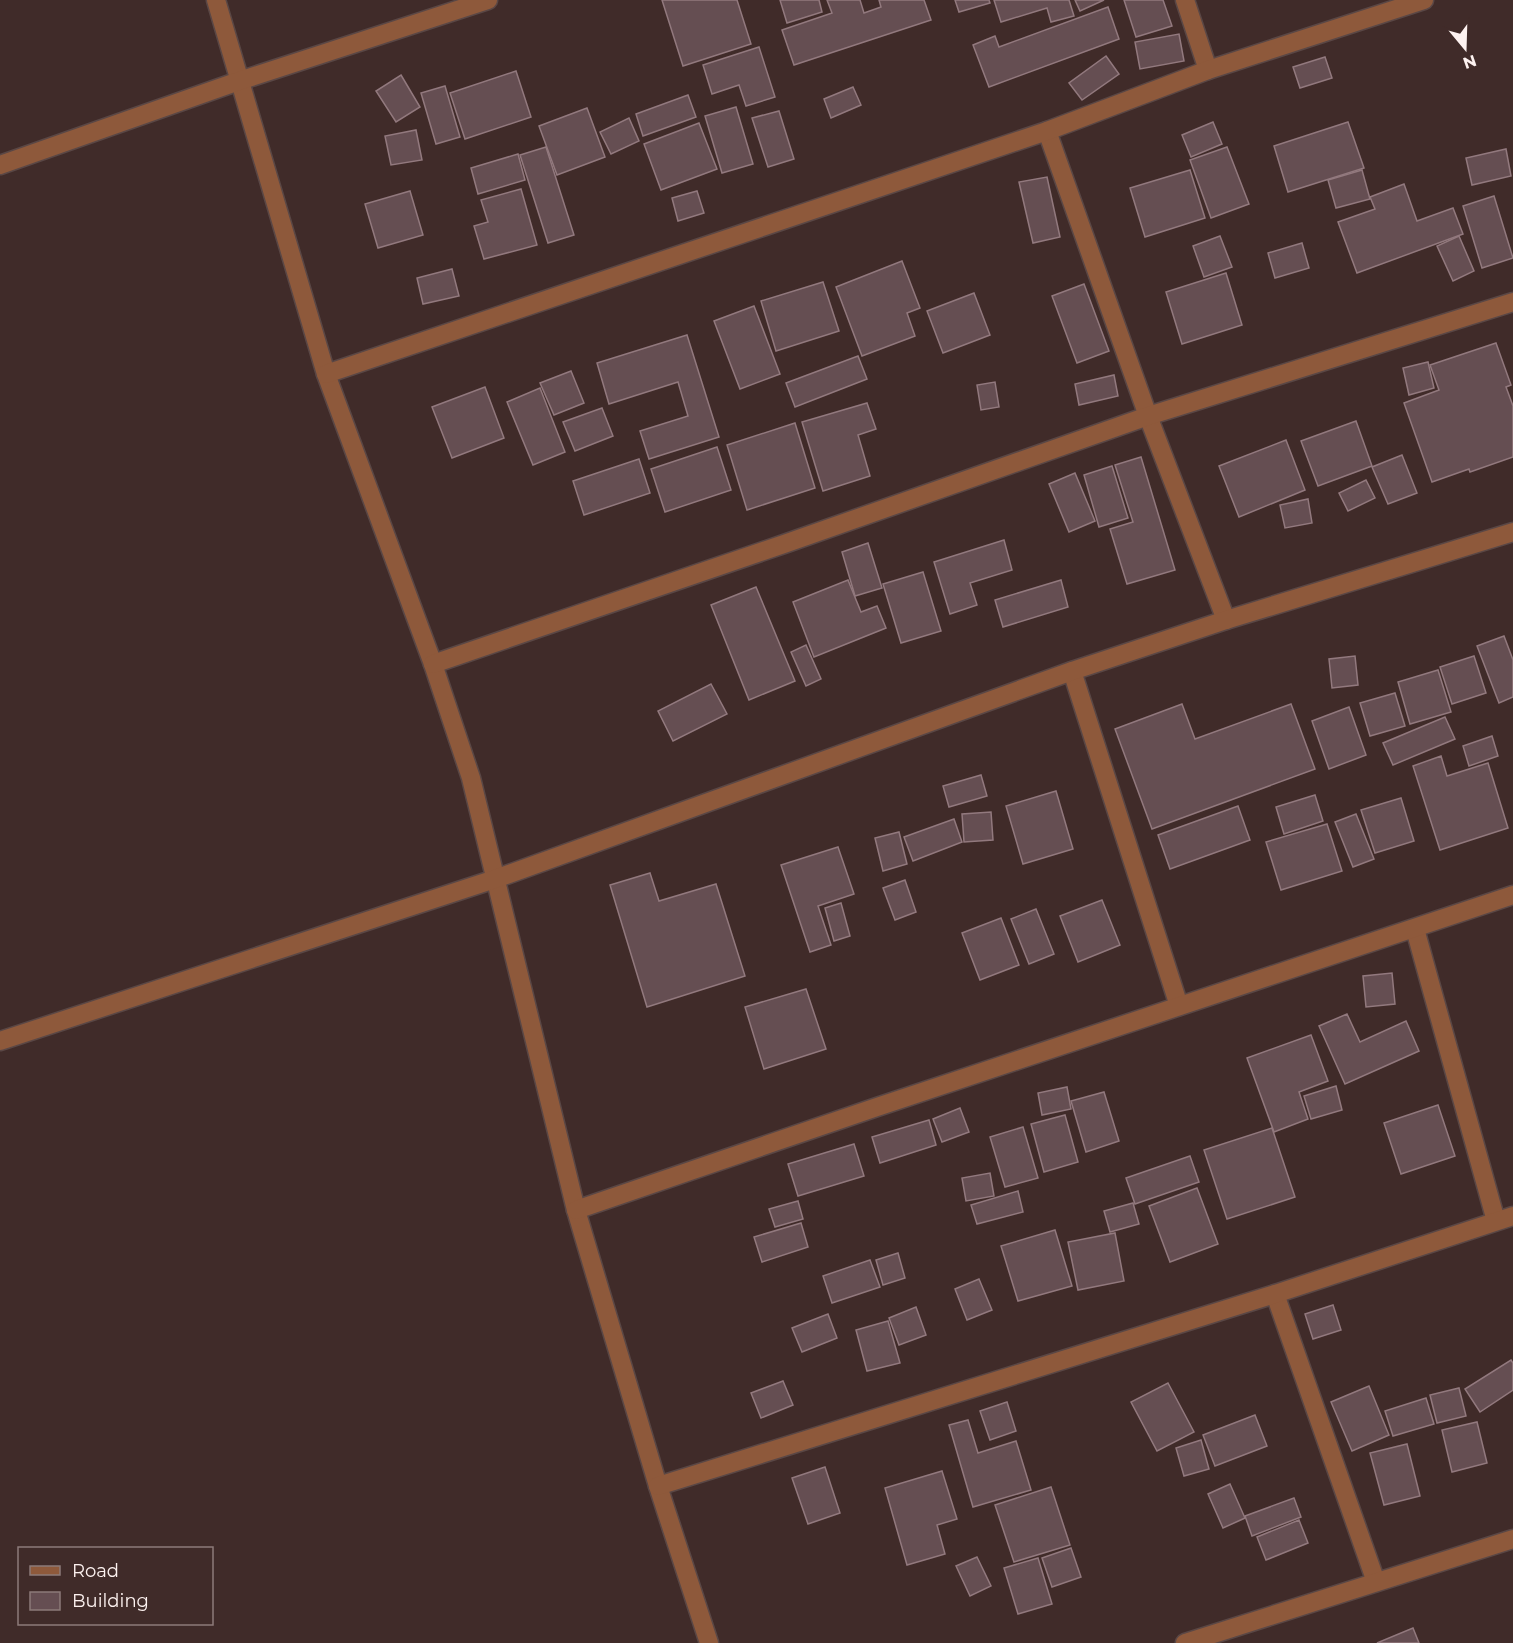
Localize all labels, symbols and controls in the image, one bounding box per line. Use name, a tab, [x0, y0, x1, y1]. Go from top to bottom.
north arrow	[1435, 18, 1495, 78]
text: N	[1461, 51, 1479, 73]
legend	[18, 1547, 213, 1625]
text: Road	[72, 1560, 119, 1582]
text: Building	[72, 1590, 149, 1612]

